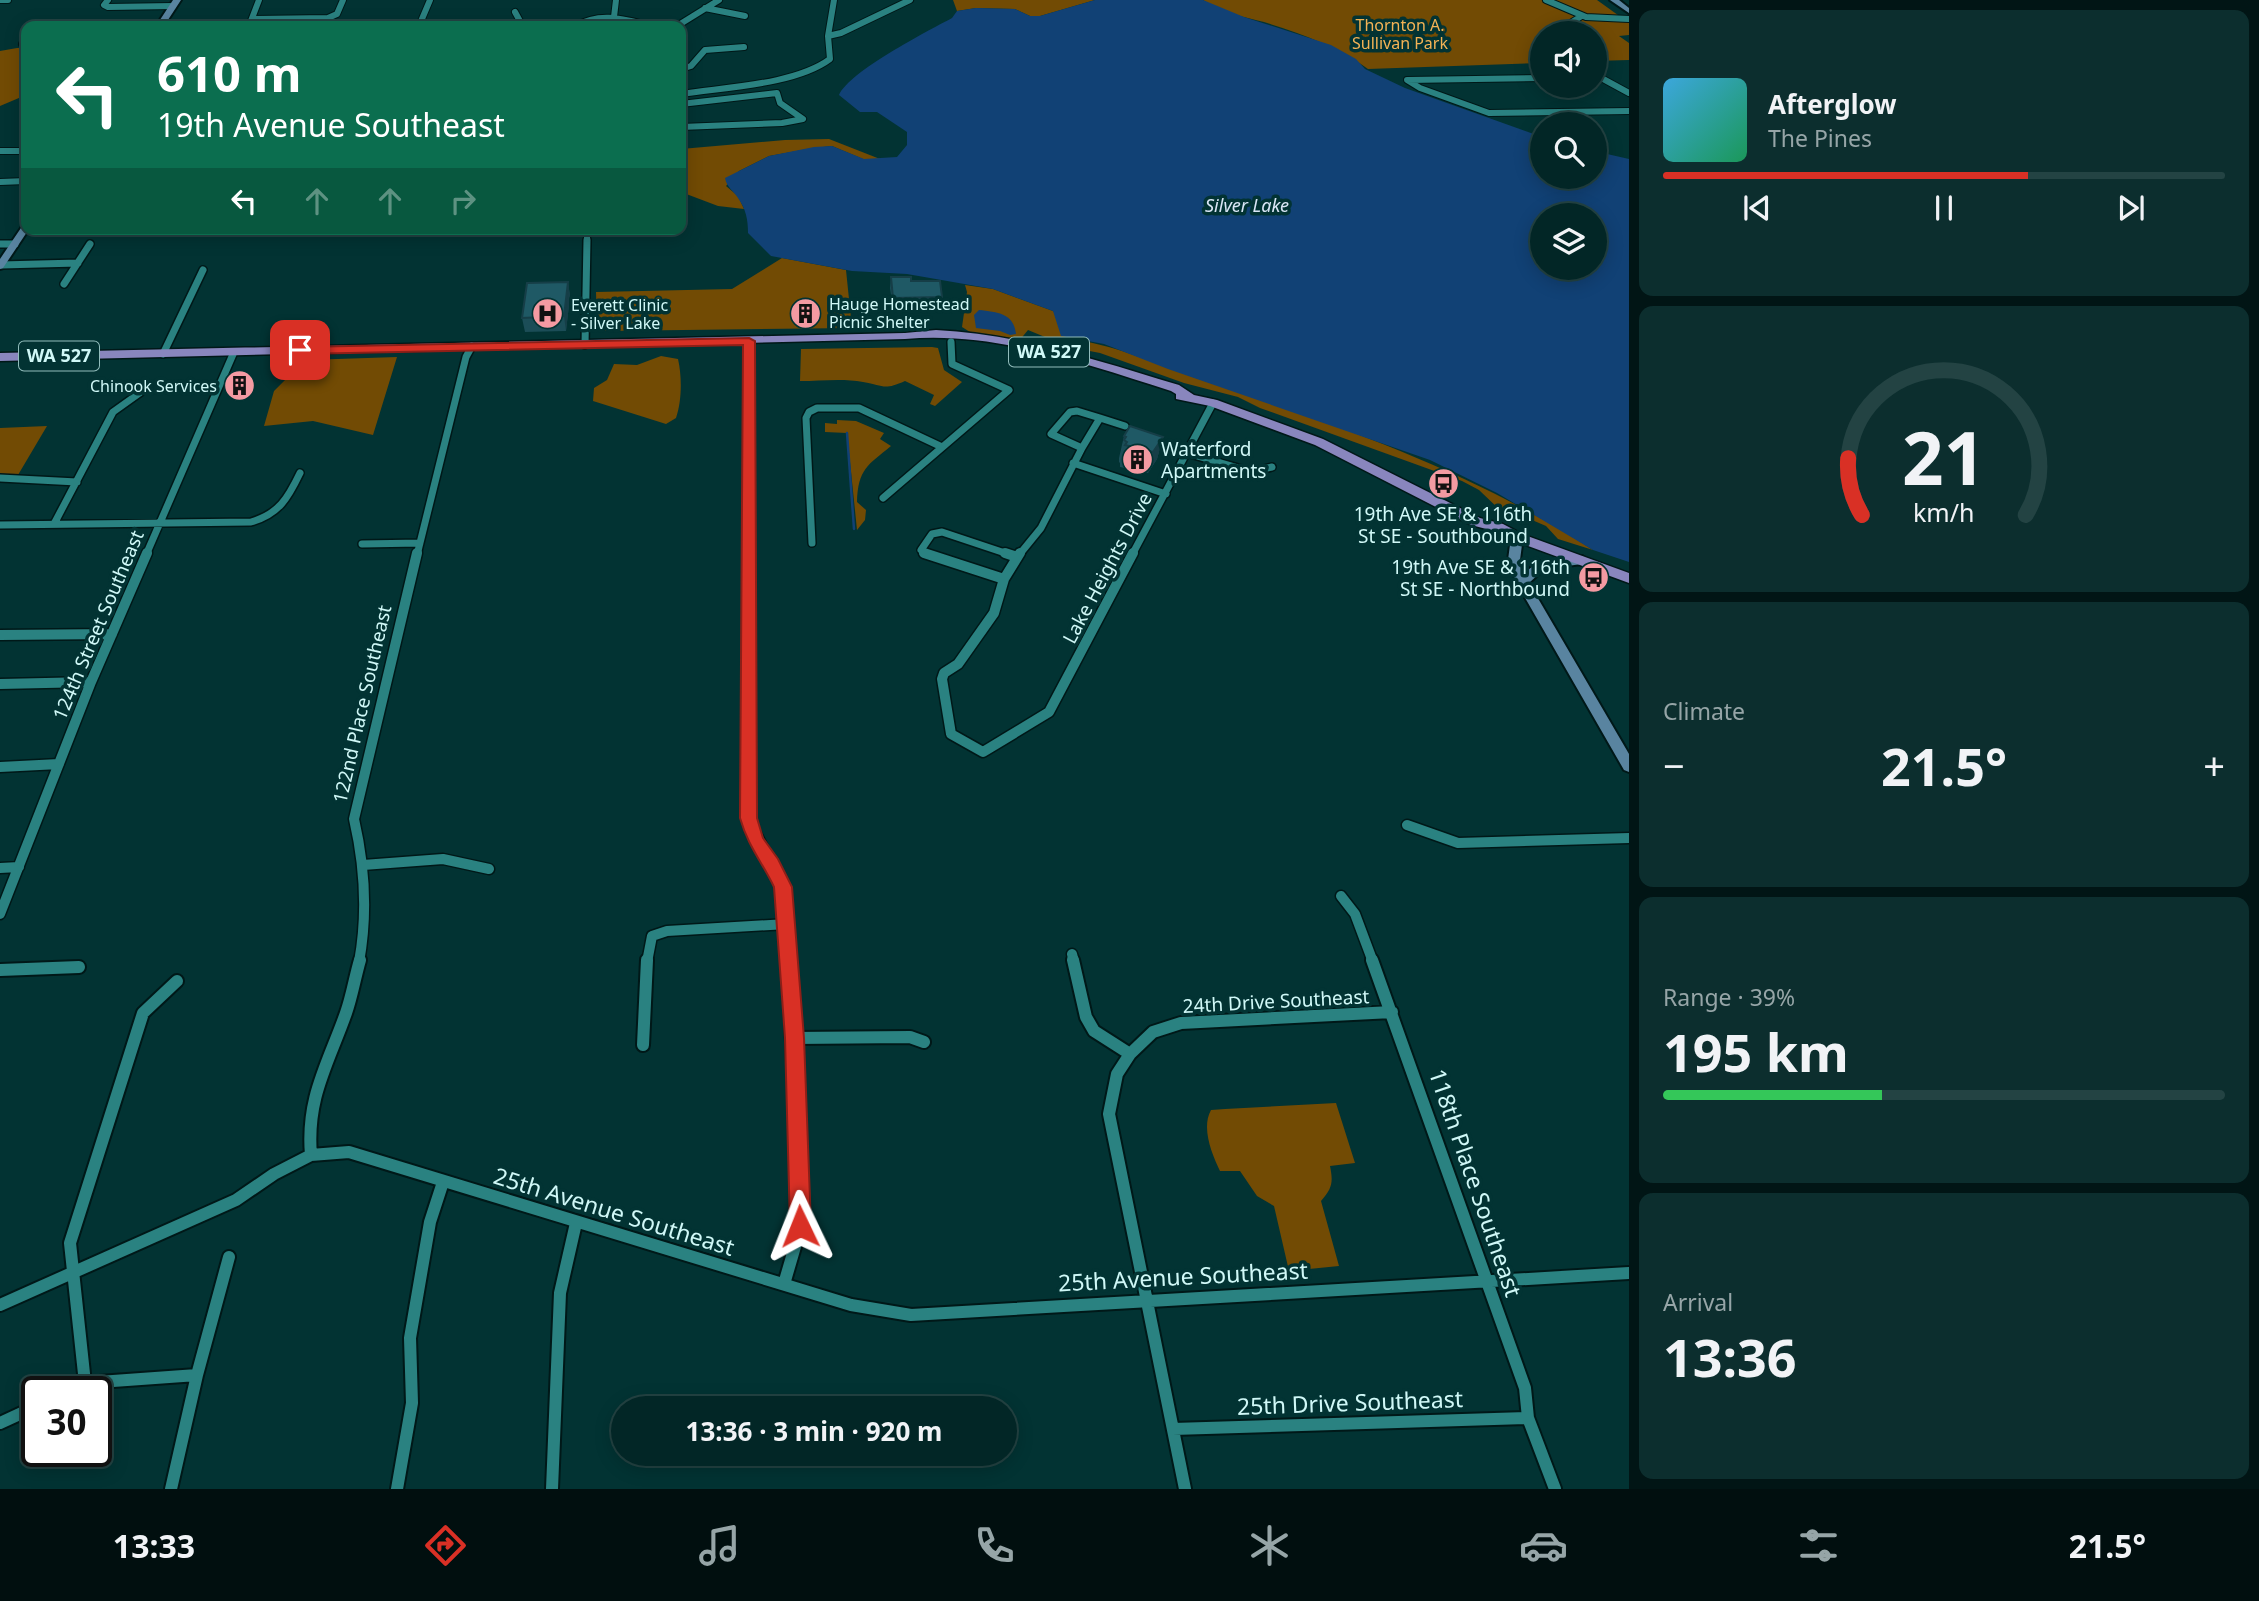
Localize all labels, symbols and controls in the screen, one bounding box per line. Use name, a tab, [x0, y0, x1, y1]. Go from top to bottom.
park label: Thornton A. Sullivan Park	[1352, 14, 1448, 54]
map controls	[1530, 21, 1607, 280]
button: sound	[1530, 21, 1607, 98]
text: 610 m	[157, 40, 302, 106]
icon: left	[42, 49, 133, 140]
text: Afterglow	[1768, 86, 1896, 122]
text: 19th Avenue Southeast	[157, 103, 505, 146]
button: search	[1530, 112, 1607, 189]
text: The Pines	[1768, 122, 1872, 154]
icon: left	[225, 182, 263, 220]
icon: ahead	[298, 182, 336, 220]
icon: ahead	[371, 182, 409, 220]
icon: right	[444, 182, 482, 220]
icon: previous	[1738, 189, 1776, 227]
icon: pause	[1925, 189, 1963, 227]
icon: next	[2112, 189, 2150, 227]
water label: Silver Lake	[1205, 193, 1289, 217]
button: layers	[1530, 203, 1607, 280]
place label: Hauge Homestead Picnic Shelter	[829, 293, 970, 333]
place label: Everett Clinic - Silver Lake	[571, 294, 668, 334]
building icon: Hauge Homestead Picnic Shelter	[789, 296, 823, 330]
hospital icon: Everett Clinic - Silver Lake	[531, 297, 565, 331]
pin	[270, 320, 330, 380]
icon: arrive	[281, 331, 319, 369]
road number: WA 527	[1009, 338, 1089, 366]
road number: WA 527	[19, 342, 99, 370]
building icon: Chinook Services	[223, 369, 257, 403]
place label: Chinook Services	[90, 375, 217, 397]
text: 21	[1902, 407, 1986, 506]
place label: Waterford Apartments	[1161, 436, 1266, 484]
building icon: Waterford Apartments	[1121, 443, 1155, 477]
bus stop icon: 19th Ave SE & 116th St SE - Southbound	[1426, 466, 1460, 500]
street label: Lake Heights Drive	[1056, 488, 1158, 648]
text: km/h	[1913, 494, 1975, 528]
place label: 19th Ave SE & 116th St SE - Southbound	[1354, 501, 1532, 549]
street label: 124th Street Southeast	[46, 526, 150, 724]
place label: 19th Ave SE & 116th St SE - Northbound	[1391, 554, 1570, 602]
bus stop icon: 19th Ave SE & 116th St SE - Northbound	[1576, 561, 1610, 595]
street label: 122nd Place Southeast	[327, 602, 397, 806]
text: Climate	[1663, 695, 1745, 727]
text: 21.5°	[1881, 730, 2007, 801]
text: −	[1663, 739, 1685, 791]
text: +	[2203, 739, 2225, 791]
text: Range · 39%	[1663, 981, 1795, 1013]
street label: 24th Drive Southeast	[1182, 983, 1370, 1019]
text: 195 km	[1663, 1016, 1849, 1087]
street label: 118th Place Southeast	[1422, 1064, 1530, 1301]
street label: 25th Avenue Southeast	[490, 1159, 739, 1263]
position arrow	[763, 1189, 837, 1263]
street label: 25th Avenue Southeast	[1057, 1253, 1309, 1299]
text: Arrival	[1663, 1286, 1733, 1318]
text: 13:36	[1663, 1321, 1797, 1392]
speed limit sign: 30	[21, 1376, 112, 1467]
street label: 25th Drive Southeast	[1236, 1382, 1464, 1422]
text: 13:36 · 3 min · 920 m	[686, 1413, 942, 1449]
icon: directions	[421, 1521, 470, 1570]
icon: music	[695, 1521, 744, 1570]
icon: phone	[970, 1521, 1019, 1570]
icon: climate	[1245, 1521, 1294, 1570]
icon: car	[1519, 1521, 1568, 1570]
icon: filters	[1794, 1521, 1843, 1570]
text: 13:33	[113, 1524, 195, 1567]
text: 21.5°	[2069, 1524, 2146, 1567]

